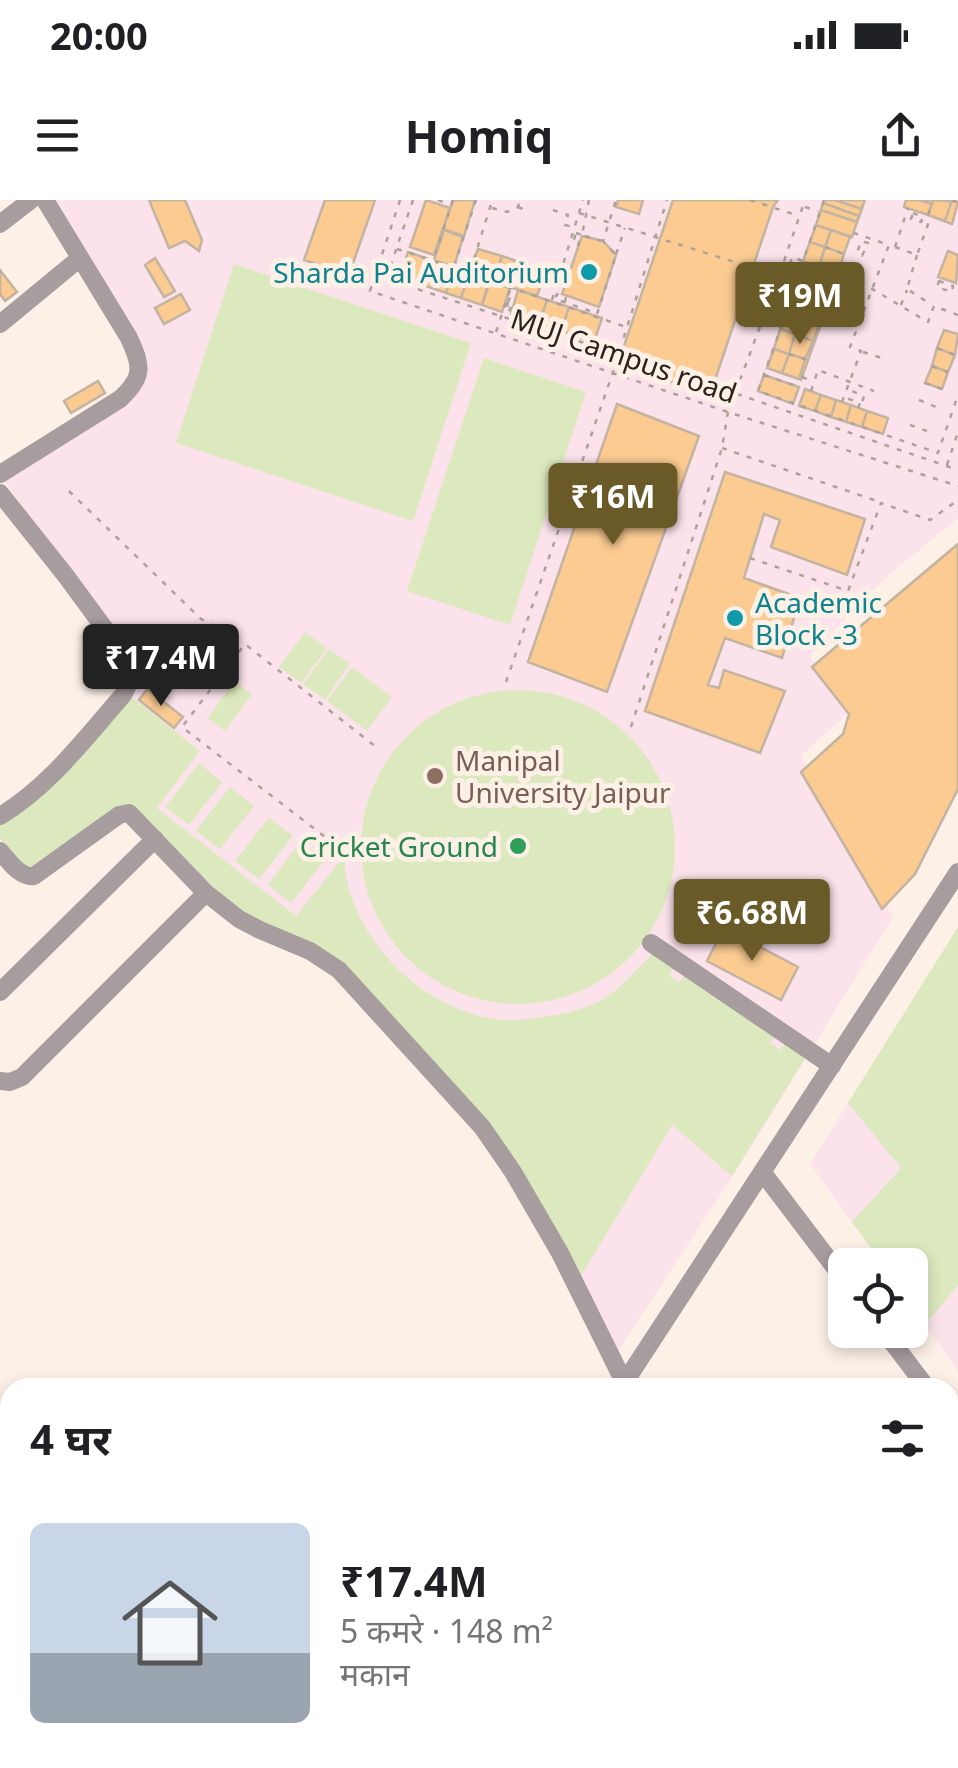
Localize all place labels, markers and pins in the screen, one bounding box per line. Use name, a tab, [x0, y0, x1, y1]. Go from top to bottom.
place label: Sharda Pai Auditorium	[273, 253, 569, 291]
marker: Sharda Pai Auditorium	[578, 261, 600, 283]
pin: ₹19M	[741, 262, 859, 347]
pin: ₹16M	[554, 463, 672, 548]
place label: Academic Block -3	[755, 583, 882, 653]
marker: Academic Block -3	[724, 607, 746, 629]
pin: ₹17.4M	[80, 624, 242, 709]
place label: Manipal University Jaipur	[455, 741, 671, 811]
marker: Manipal University Jaipur	[424, 765, 446, 787]
place label: Cricket Ground	[300, 827, 498, 865]
marker: Cricket Ground	[507, 835, 529, 857]
pin: ₹6.68M	[671, 879, 833, 964]

